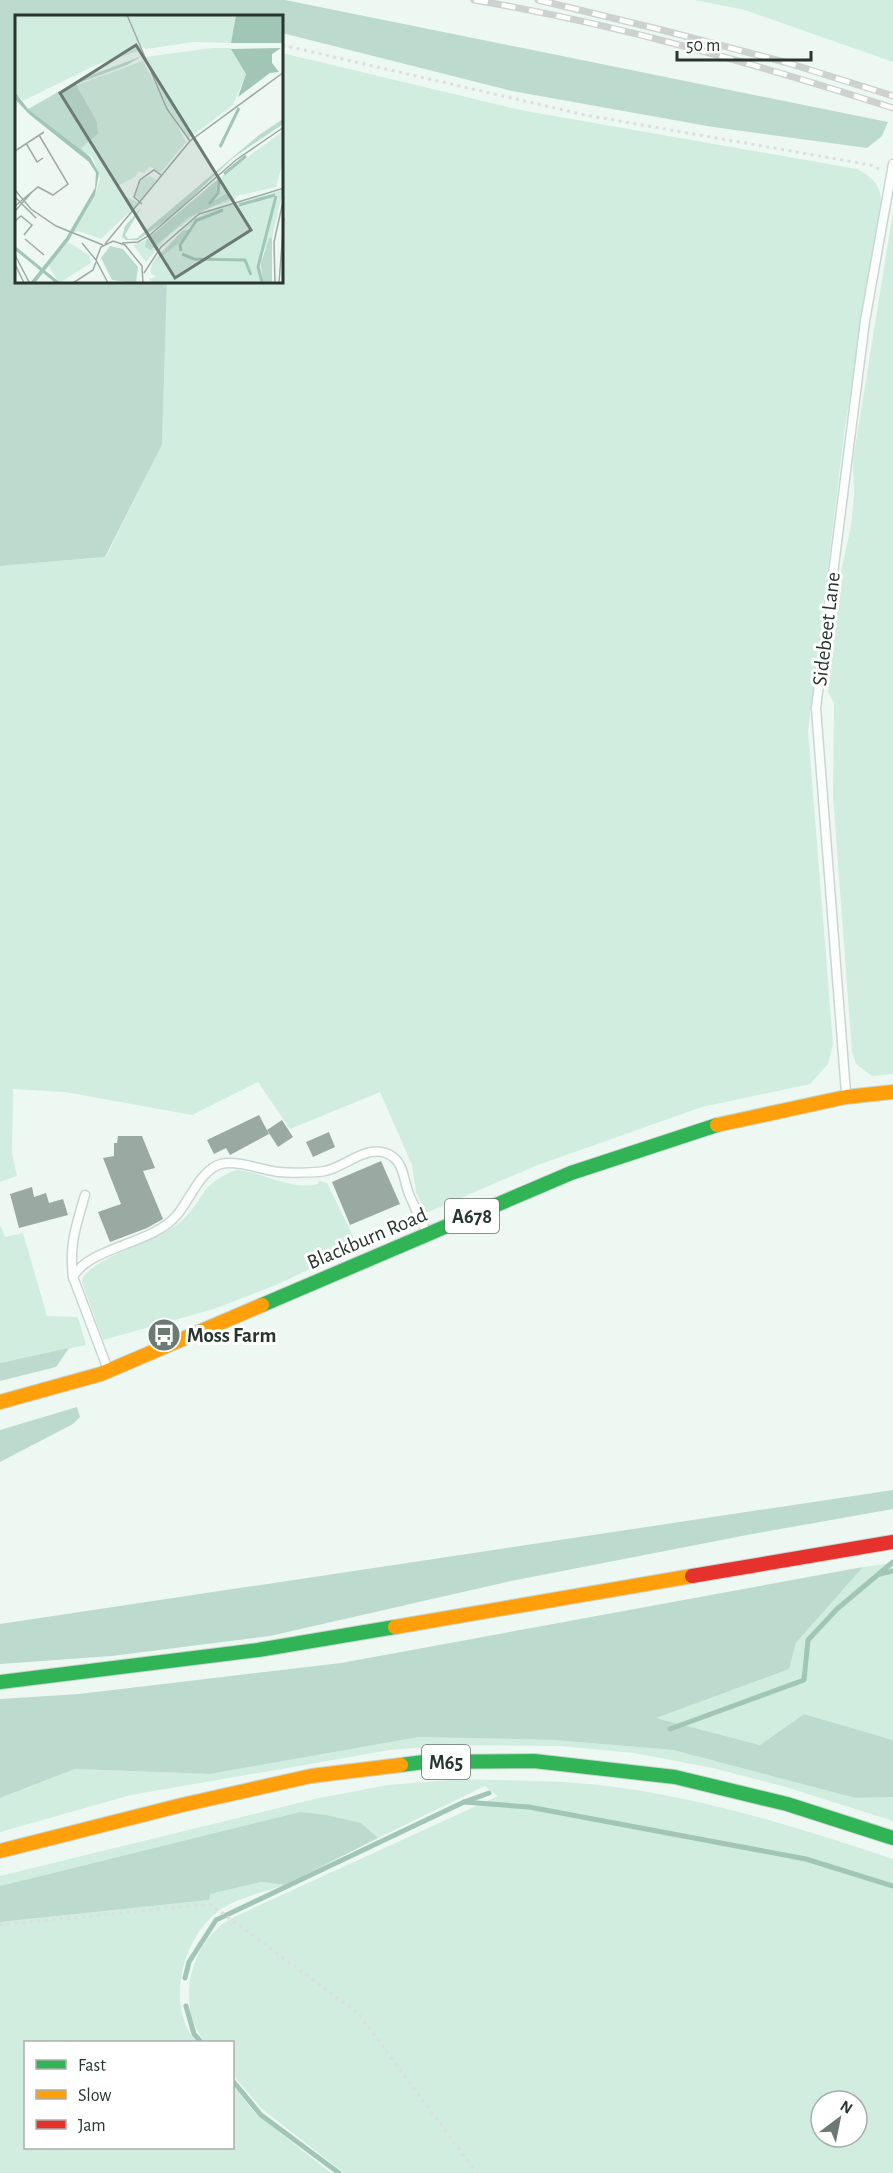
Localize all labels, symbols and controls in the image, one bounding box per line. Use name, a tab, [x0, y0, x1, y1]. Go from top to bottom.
inset map	[15, 15, 284, 284]
scale bar	[677, 24, 810, 62]
text: 50 m	[686, 37, 720, 55]
street label: Sidebeet Lane	[809, 571, 844, 687]
road number: A678	[445, 1199, 499, 1233]
street label: Blackburn Road	[304, 1204, 430, 1273]
bus stop icon: Moss Farm	[146, 1317, 182, 1353]
place label: Moss Farm	[187, 1325, 276, 1346]
road number: M65	[422, 1745, 470, 1779]
legend	[24, 2041, 234, 2149]
text: Fast	[78, 2057, 106, 2075]
text: Slow	[78, 2087, 111, 2105]
north arrow	[809, 2089, 869, 2149]
text: N	[837, 2097, 855, 2117]
text: Jam	[78, 2117, 106, 2135]

